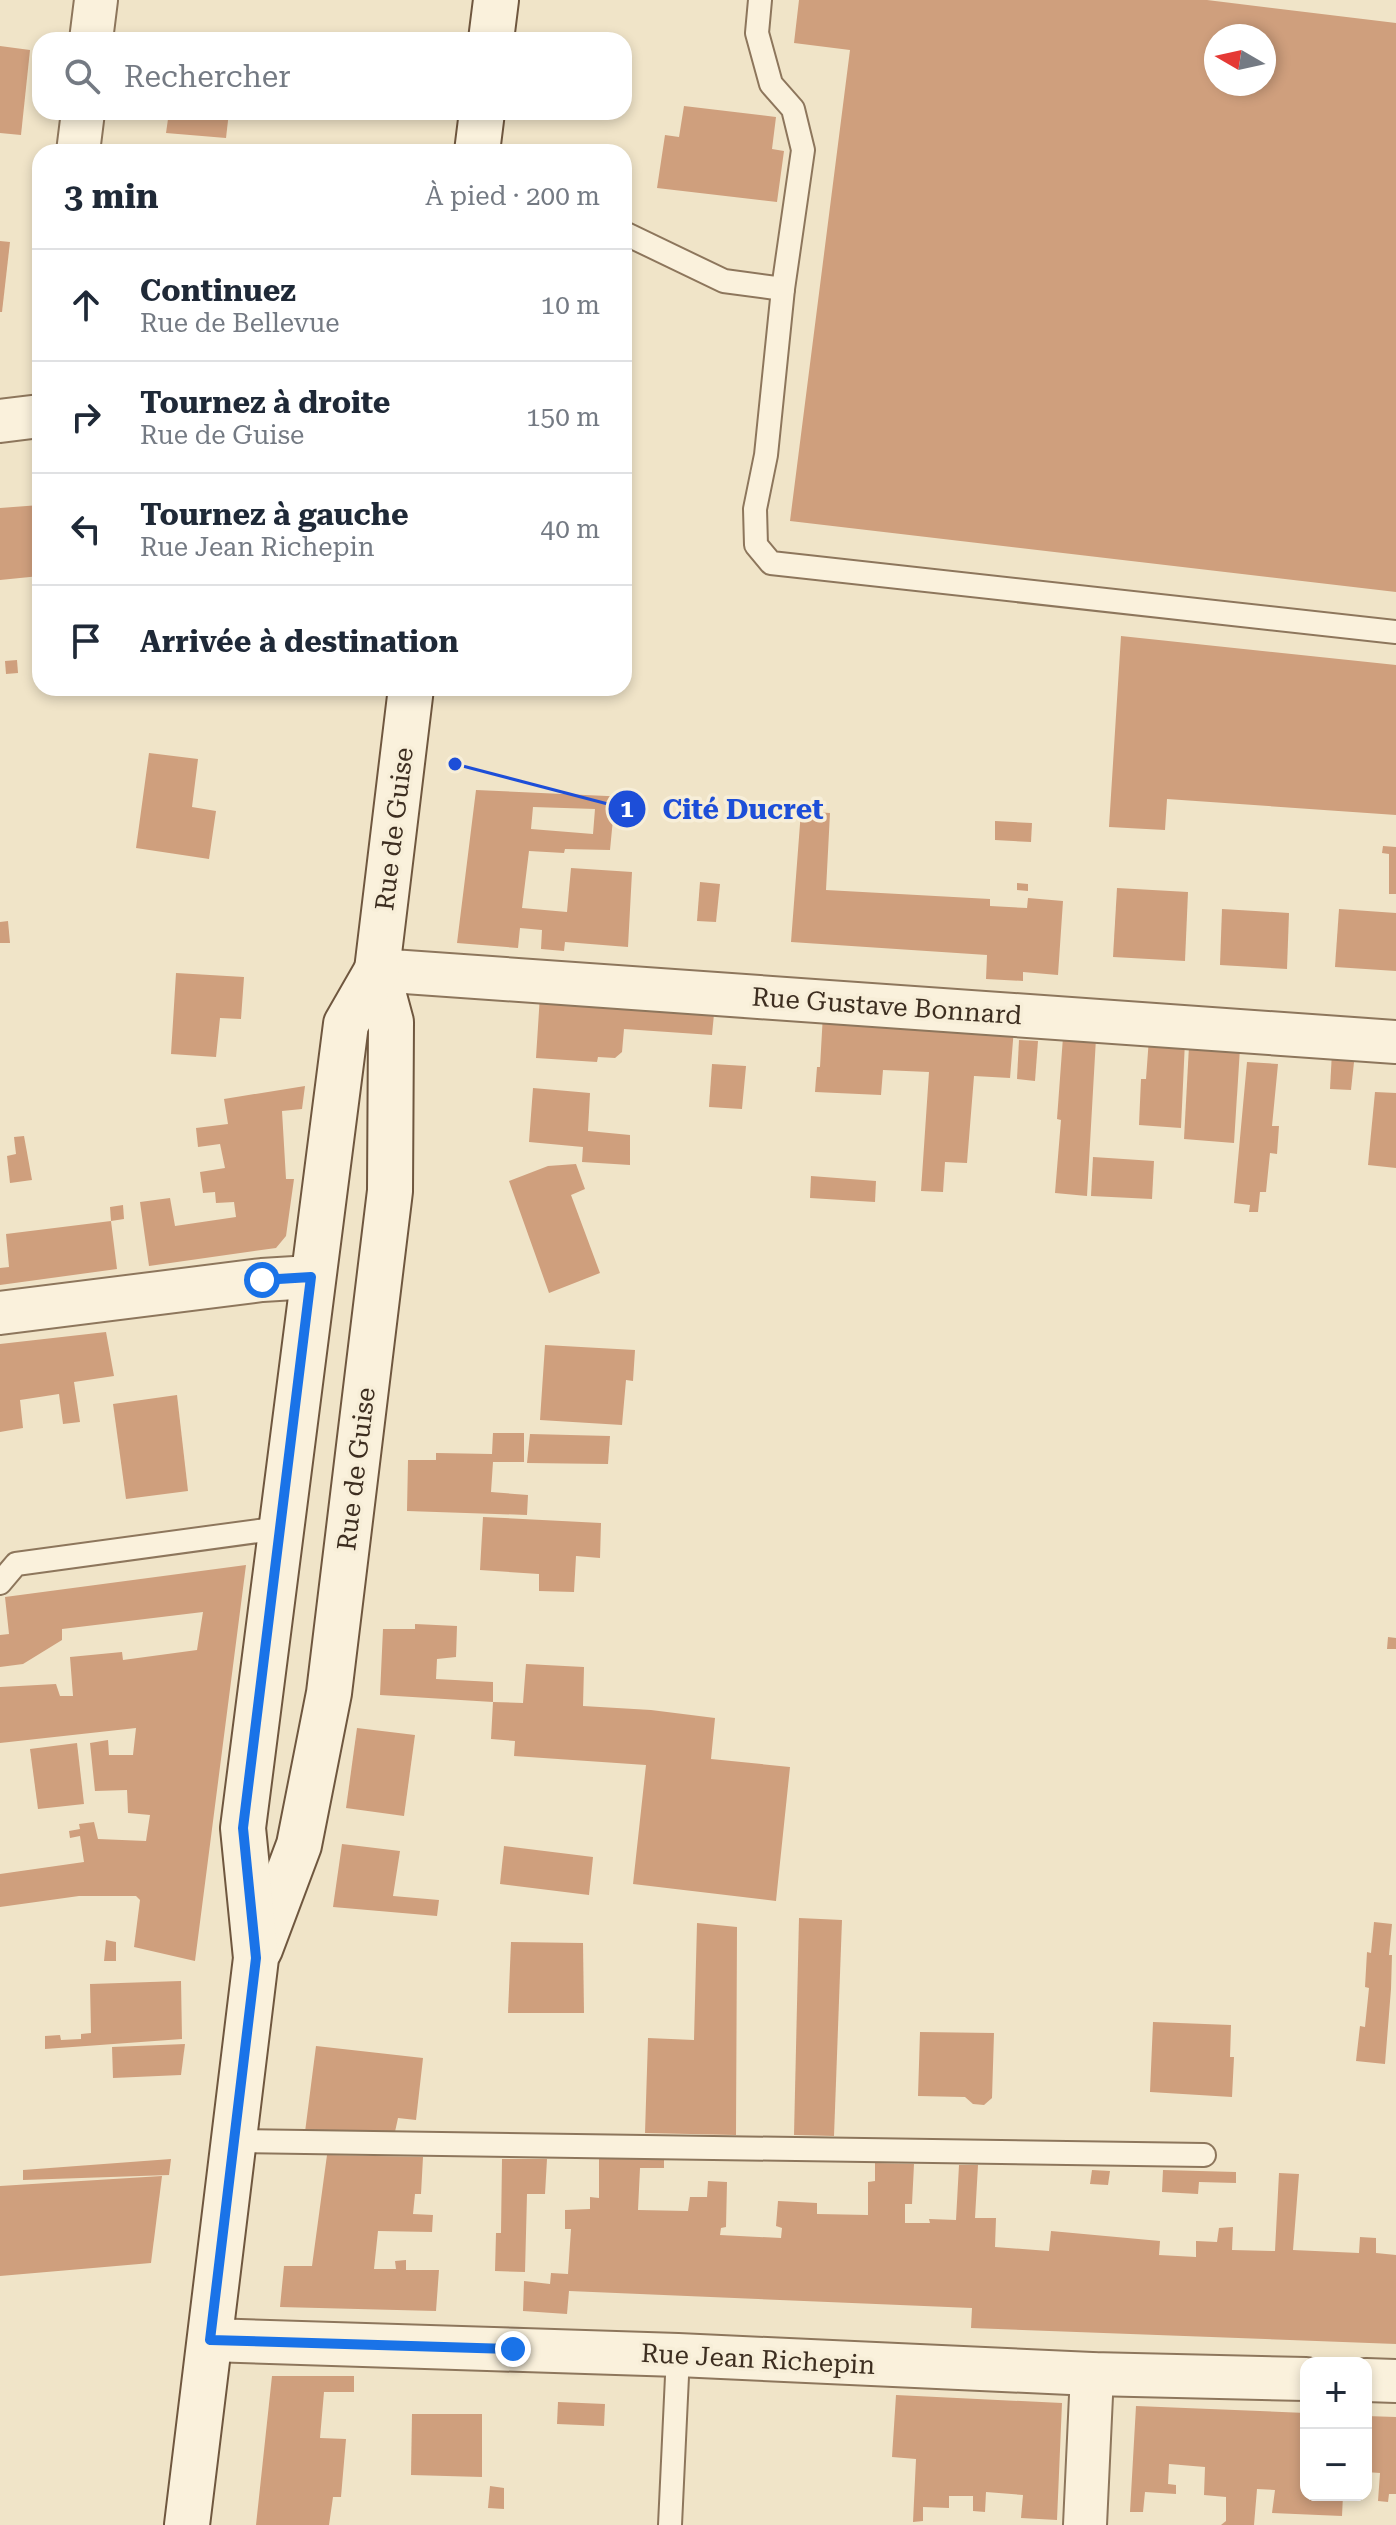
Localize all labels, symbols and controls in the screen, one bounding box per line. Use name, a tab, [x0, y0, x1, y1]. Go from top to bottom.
north arrow	[1204, 24, 1276, 96]
search box	[32, 32, 632, 120]
icon: search	[60, 54, 104, 98]
text: Rechercher	[124, 59, 291, 94]
text: 3 min	[64, 176, 159, 216]
text: À pied · 200 m	[425, 181, 600, 211]
text: Continuez	[140, 273, 296, 308]
icon: ahead	[64, 283, 108, 327]
text: 10 m	[541, 290, 600, 320]
text: Rue de Bellevue	[140, 308, 340, 338]
text: Tournez à droite	[140, 385, 390, 420]
icon: right	[64, 395, 108, 439]
text: 150 m	[526, 402, 600, 432]
text: Rue de Guise	[140, 420, 304, 450]
text: Tournez à gauche	[140, 497, 409, 532]
icon: left	[64, 507, 108, 551]
text: 40 m	[541, 514, 600, 544]
text: Rue Jean Richepin	[140, 532, 375, 562]
icon: arrive	[64, 619, 108, 663]
text: Arrivée à destination	[140, 624, 459, 659]
street label: Rue de Guise	[369, 746, 419, 912]
callout: Cité Ducret	[607, 783, 840, 835]
text: Cité Ducret	[662, 793, 824, 826]
text: 1	[620, 795, 634, 823]
street label: Rue Gustave Bonnard	[751, 982, 1023, 1030]
route start	[244, 1262, 280, 1298]
street label: Rue de Guise	[331, 1386, 381, 1552]
route end	[495, 2331, 531, 2367]
street label: Rue Jean Richepin	[640, 2338, 876, 2380]
map controls	[1300, 2357, 1372, 2501]
button: +	[1300, 2357, 1372, 2429]
button: −	[1300, 2429, 1372, 2501]

